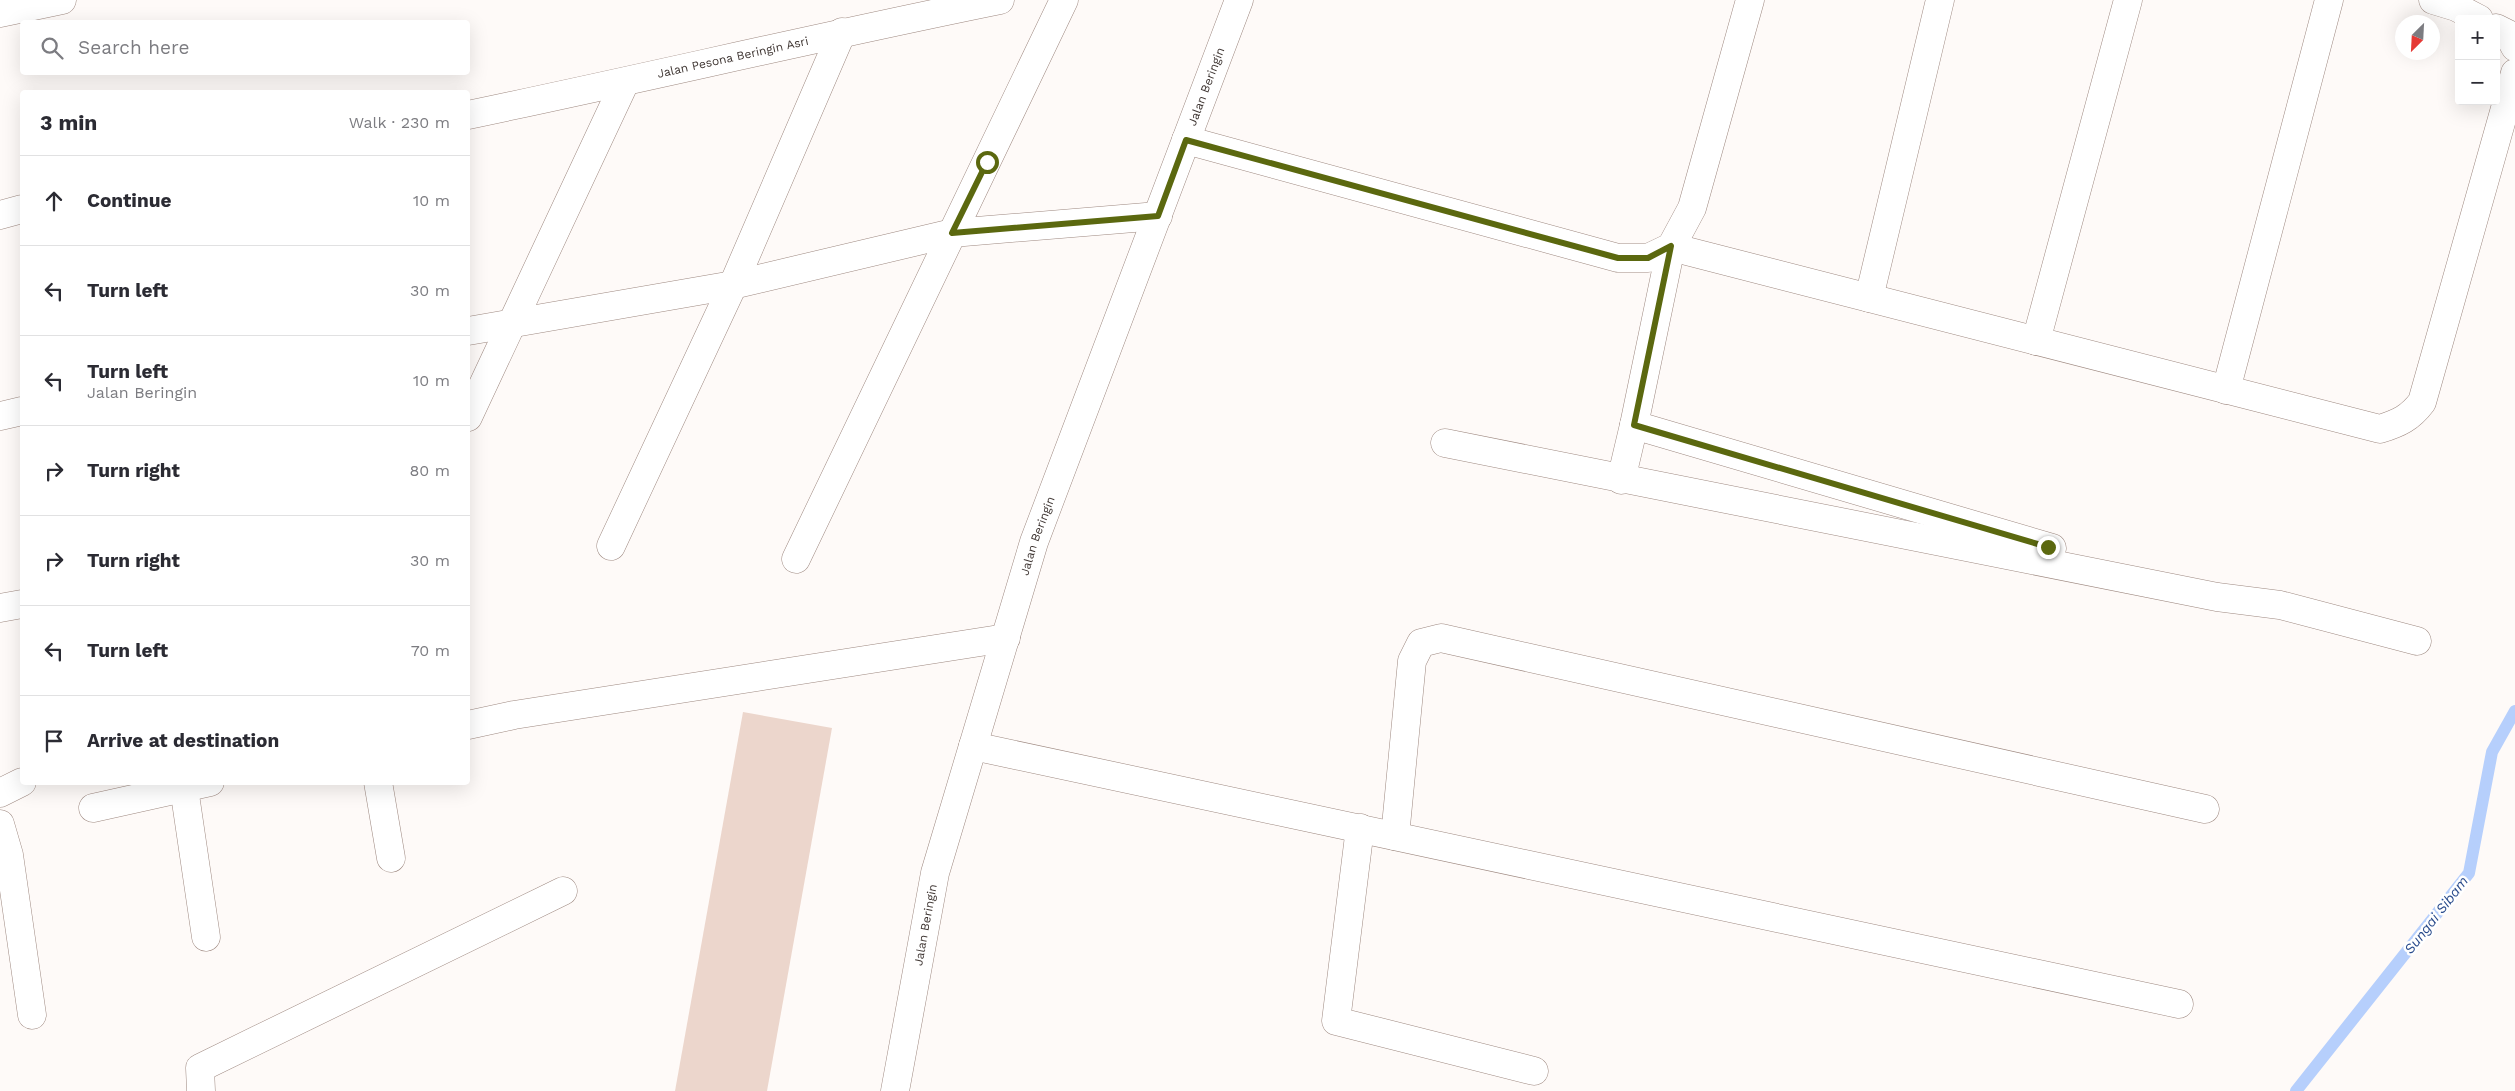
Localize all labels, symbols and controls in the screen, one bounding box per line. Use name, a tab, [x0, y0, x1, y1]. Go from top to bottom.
north arrow	[2395, 15, 2440, 60]
map controls	[2455, 15, 2500, 105]
button: +	[2455, 15, 2500, 60]
search box	[20, 20, 470, 75]
icon: search	[38, 34, 66, 62]
street label: Jalan Pesona Beringin Asri	[656, 34, 810, 81]
text: Search here	[78, 36, 189, 59]
street label: Jalan Beringin	[1185, 45, 1227, 128]
button: −	[2455, 60, 2500, 105]
text: 3 min	[40, 110, 97, 135]
text: Walk · 230 m	[349, 113, 450, 132]
route start	[976, 151, 999, 174]
icon: ahead	[40, 187, 68, 215]
text: Continue	[87, 189, 171, 212]
text: 10 m	[413, 191, 450, 210]
icon: left	[40, 277, 68, 305]
text: Turn left	[87, 279, 168, 302]
text: 30 m	[410, 281, 450, 300]
text: Turn left	[87, 360, 168, 383]
icon: left	[40, 367, 68, 395]
text: 10 m	[413, 371, 450, 390]
text: Jalan Beringin	[87, 383, 197, 402]
icon: right	[40, 457, 68, 485]
text: Turn right	[87, 459, 180, 482]
text: 80 m	[409, 461, 450, 480]
street label: Jalan Beringin	[1017, 494, 1058, 577]
route end	[2037, 536, 2060, 559]
icon: right	[40, 547, 68, 575]
text: Turn right	[87, 549, 180, 572]
text: 30 m	[410, 551, 450, 570]
icon: left	[40, 637, 68, 665]
text: Turn left	[87, 639, 168, 662]
text: 70 m	[411, 641, 450, 660]
icon: arrive	[40, 727, 68, 755]
text: Arrive at destination	[87, 729, 279, 752]
water label: Sungai Sibam	[2401, 873, 2471, 957]
street label: Jalan Beringin	[911, 883, 940, 967]

